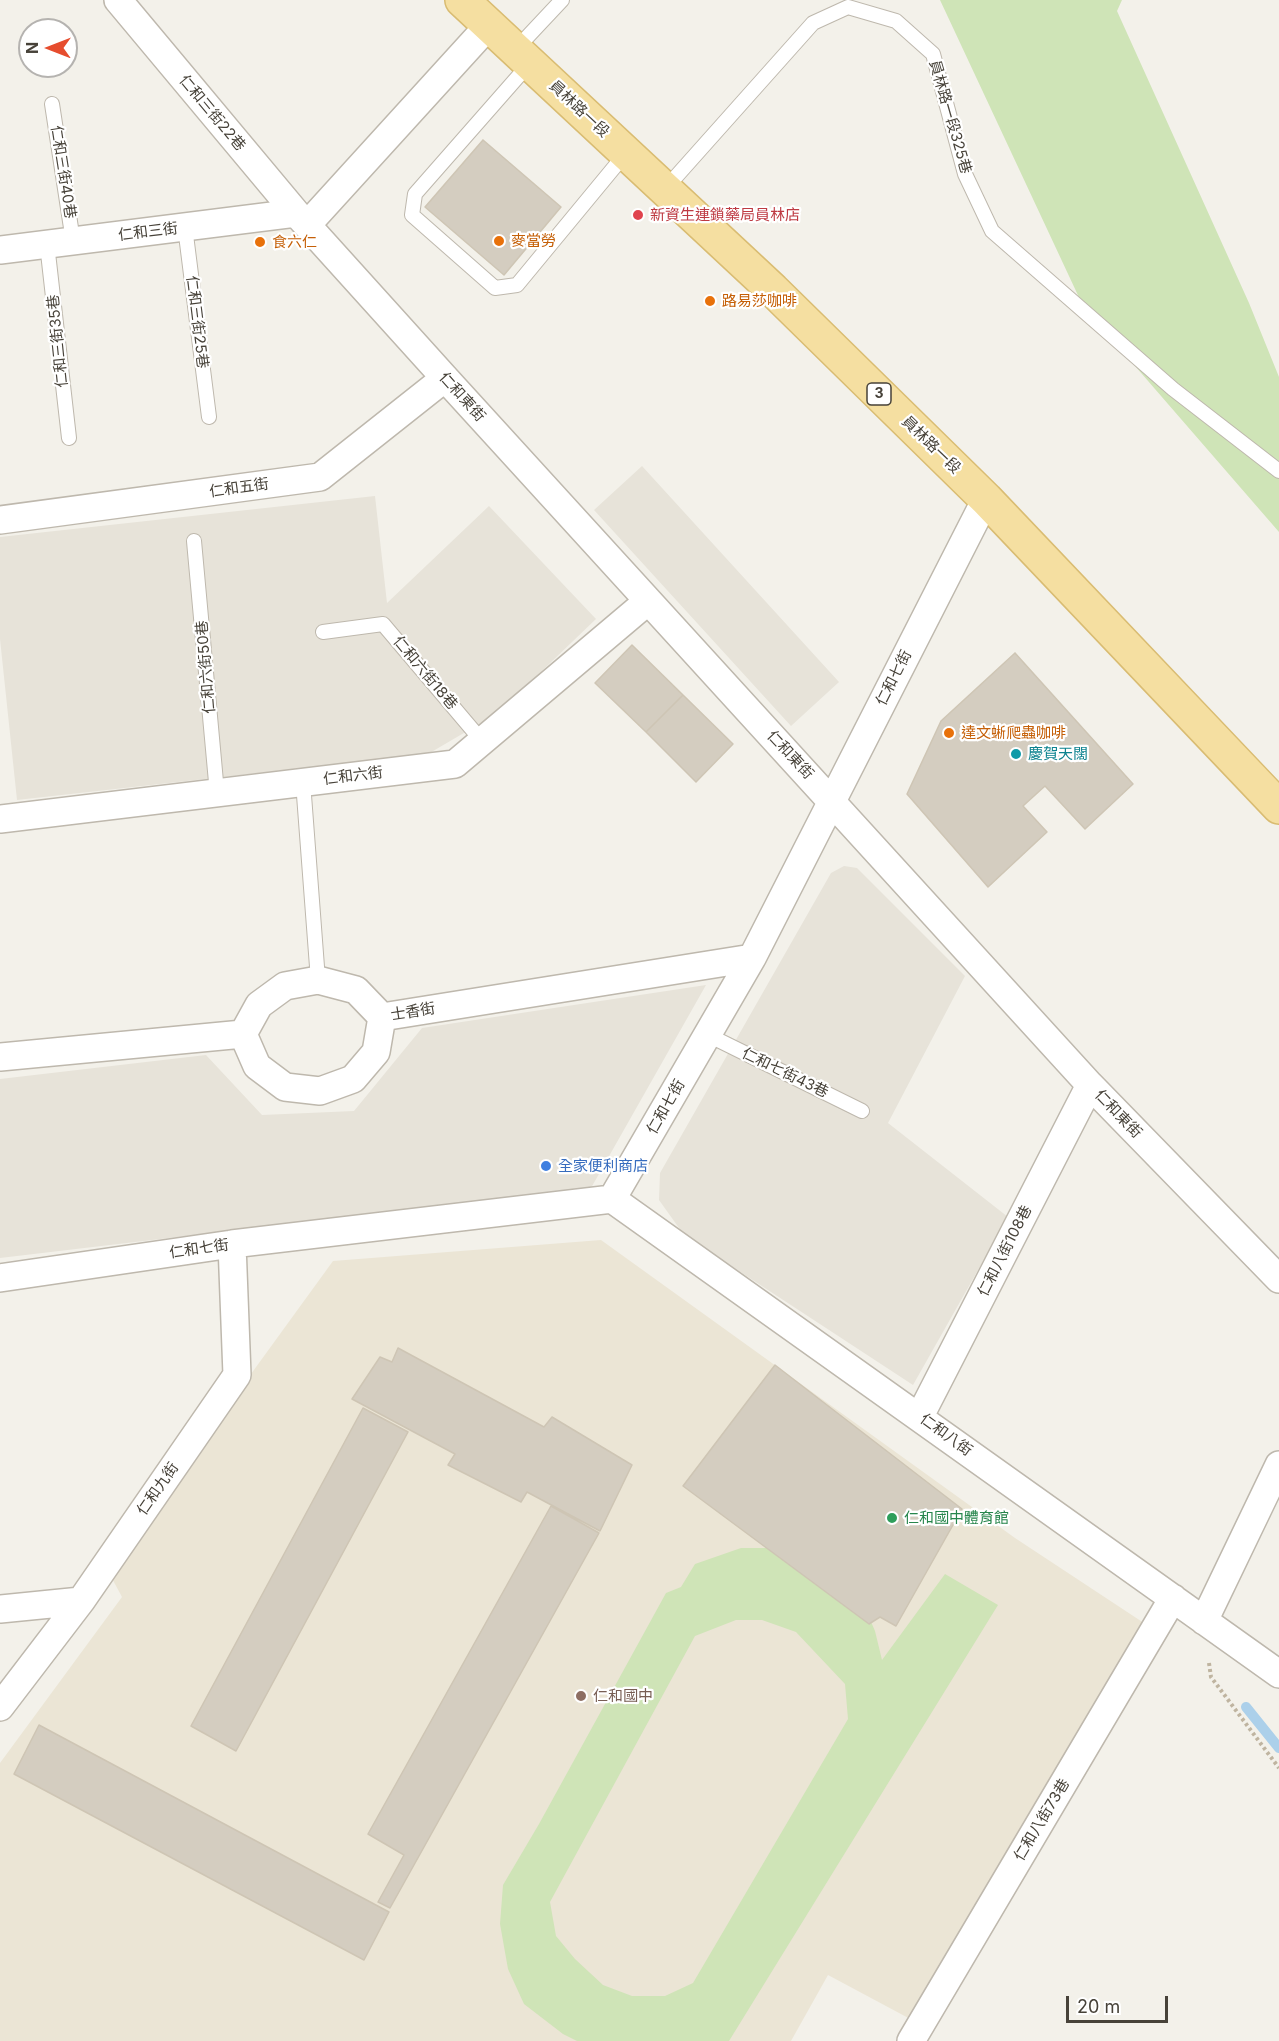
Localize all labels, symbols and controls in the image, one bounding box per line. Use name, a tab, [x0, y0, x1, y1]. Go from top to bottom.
north arrow	[18, 18, 78, 78]
text: N	[22, 42, 42, 54]
street label: 員林路一段325巷	[925, 58, 975, 176]
street label: 仁和三街22巷	[175, 71, 249, 155]
street label: 員林路一段	[545, 77, 613, 141]
street label: 仁和三街40巷	[47, 124, 79, 220]
place label: 新資生連鎖藥局員林店	[650, 206, 800, 224]
marker: 新資生連鎖藥局員林店	[631, 208, 645, 222]
street label: 仁和三街	[117, 219, 179, 245]
place label: 麥當勞	[511, 232, 556, 250]
place label: 食六仁	[272, 233, 317, 251]
marker: 麥當勞	[492, 234, 506, 248]
marker: 食六仁	[253, 235, 267, 249]
street label: 仁和三街25巷	[182, 275, 212, 369]
place label: 路易莎咖啡	[722, 292, 797, 310]
street label: 仁和三街35巷	[44, 294, 72, 388]
marker: 路易莎咖啡	[703, 294, 717, 308]
street label: 仁和東街	[435, 369, 489, 425]
road number: 3	[867, 383, 891, 405]
street label: 員林路一段	[898, 412, 964, 478]
street label: 仁和五街	[208, 475, 270, 501]
street label: 仁和六街50巷	[193, 620, 219, 714]
street label: 仁和六街18巷	[389, 633, 461, 713]
street label: 仁和七街	[872, 647, 916, 709]
place label: 達文蜥爬蟲咖啡	[961, 724, 1066, 742]
marker: 達文蜥爬蟲咖啡	[942, 726, 956, 740]
street label: 仁和東街	[763, 727, 817, 783]
place label: 慶賀天闊	[1028, 745, 1088, 763]
marker: 慶賀天闊	[1009, 747, 1023, 761]
street label: 仁和六街	[322, 763, 384, 789]
street label: 士香街	[389, 1000, 437, 1024]
street label: 仁和七街43巷	[739, 1044, 831, 1102]
street label: 仁和七街	[643, 1077, 689, 1137]
street label: 仁和東街	[1091, 1086, 1145, 1142]
place label: 全家便利商店	[558, 1157, 648, 1175]
marker: 全家便利商店	[539, 1159, 553, 1173]
street label: 仁和八街108巷	[974, 1202, 1036, 1300]
street label: 仁和七街	[168, 1236, 230, 1262]
street label: 仁和八街	[916, 1410, 976, 1460]
street label: 仁和九街	[133, 1459, 183, 1519]
place label: 仁和國中體育館	[904, 1509, 1009, 1527]
marker: 仁和國中體育館	[885, 1511, 899, 1525]
place label: 仁和國中	[593, 1687, 653, 1705]
marker: 仁和國中	[574, 1689, 588, 1703]
street label: 仁和八街73巷	[1010, 1776, 1074, 1864]
scale bar	[1069, 1984, 1171, 2022]
text: 20 m	[1077, 1996, 1120, 2017]

